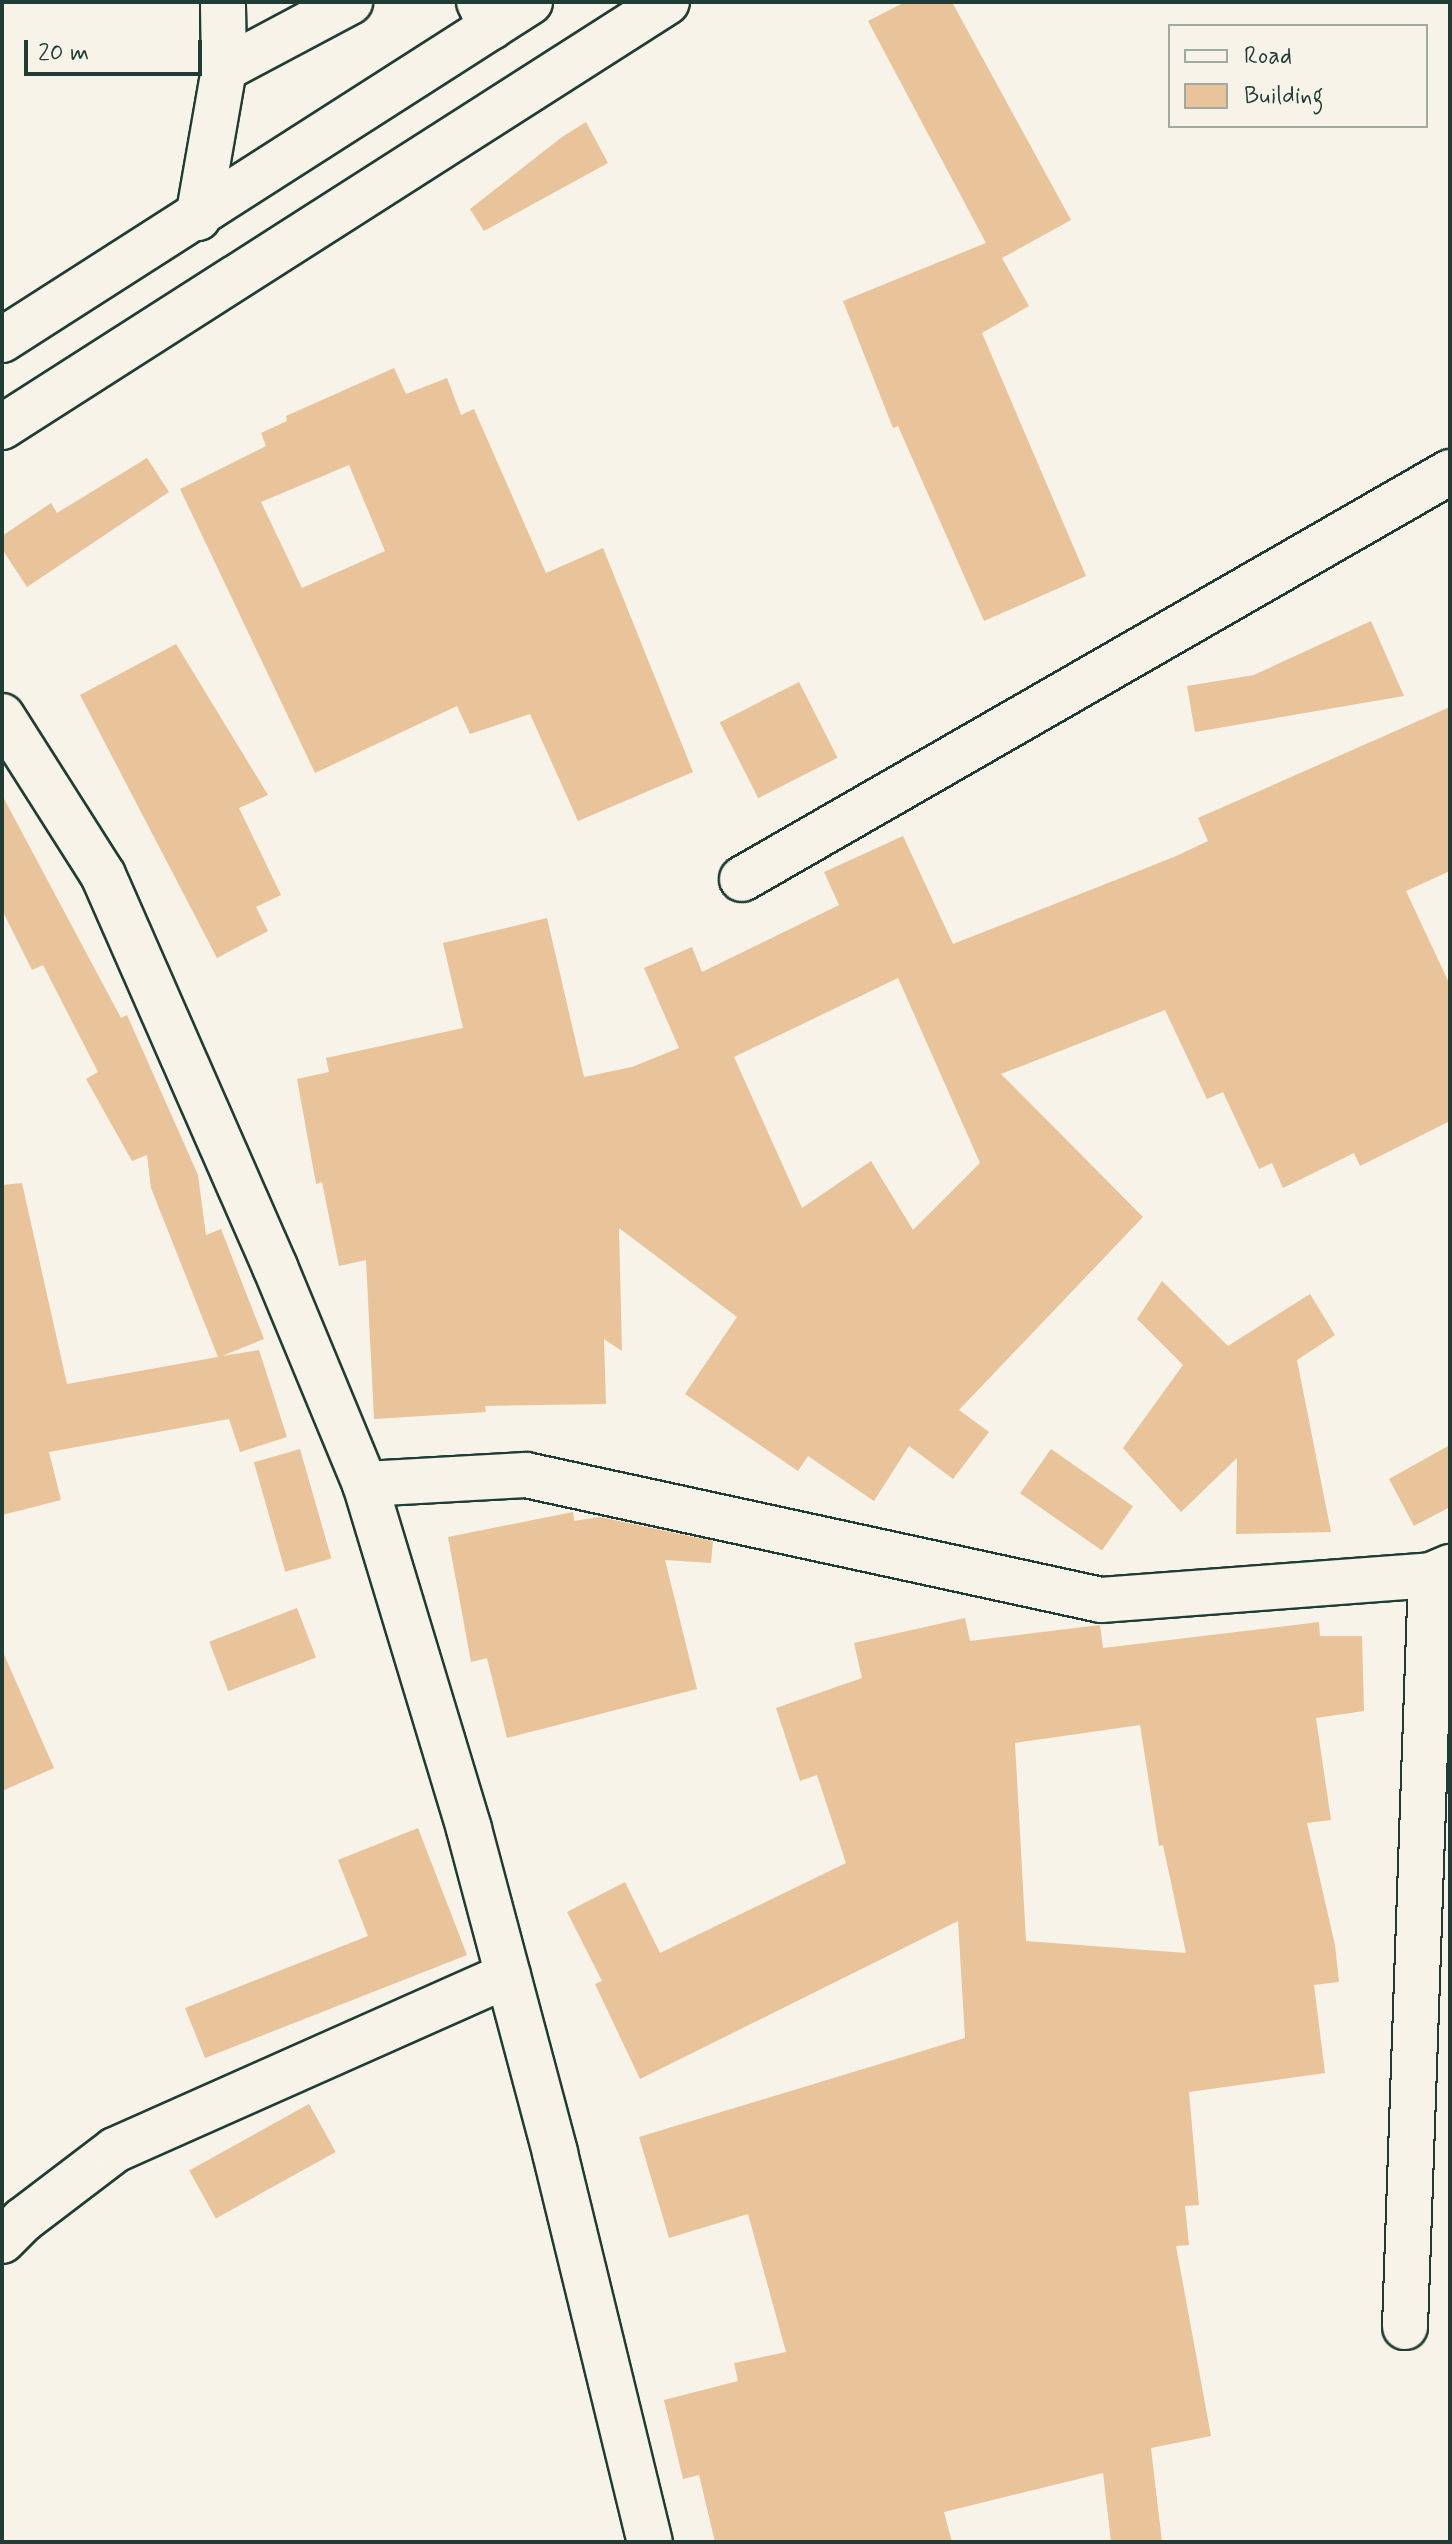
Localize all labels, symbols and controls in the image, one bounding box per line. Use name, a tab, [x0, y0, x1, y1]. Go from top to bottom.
scale bar	[28, 24, 206, 74]
legend	[1168, 24, 1428, 128]
text: 20 m	[38, 38, 89, 69]
text: Road	[1244, 41, 1292, 72]
text: Building	[1244, 81, 1324, 112]

